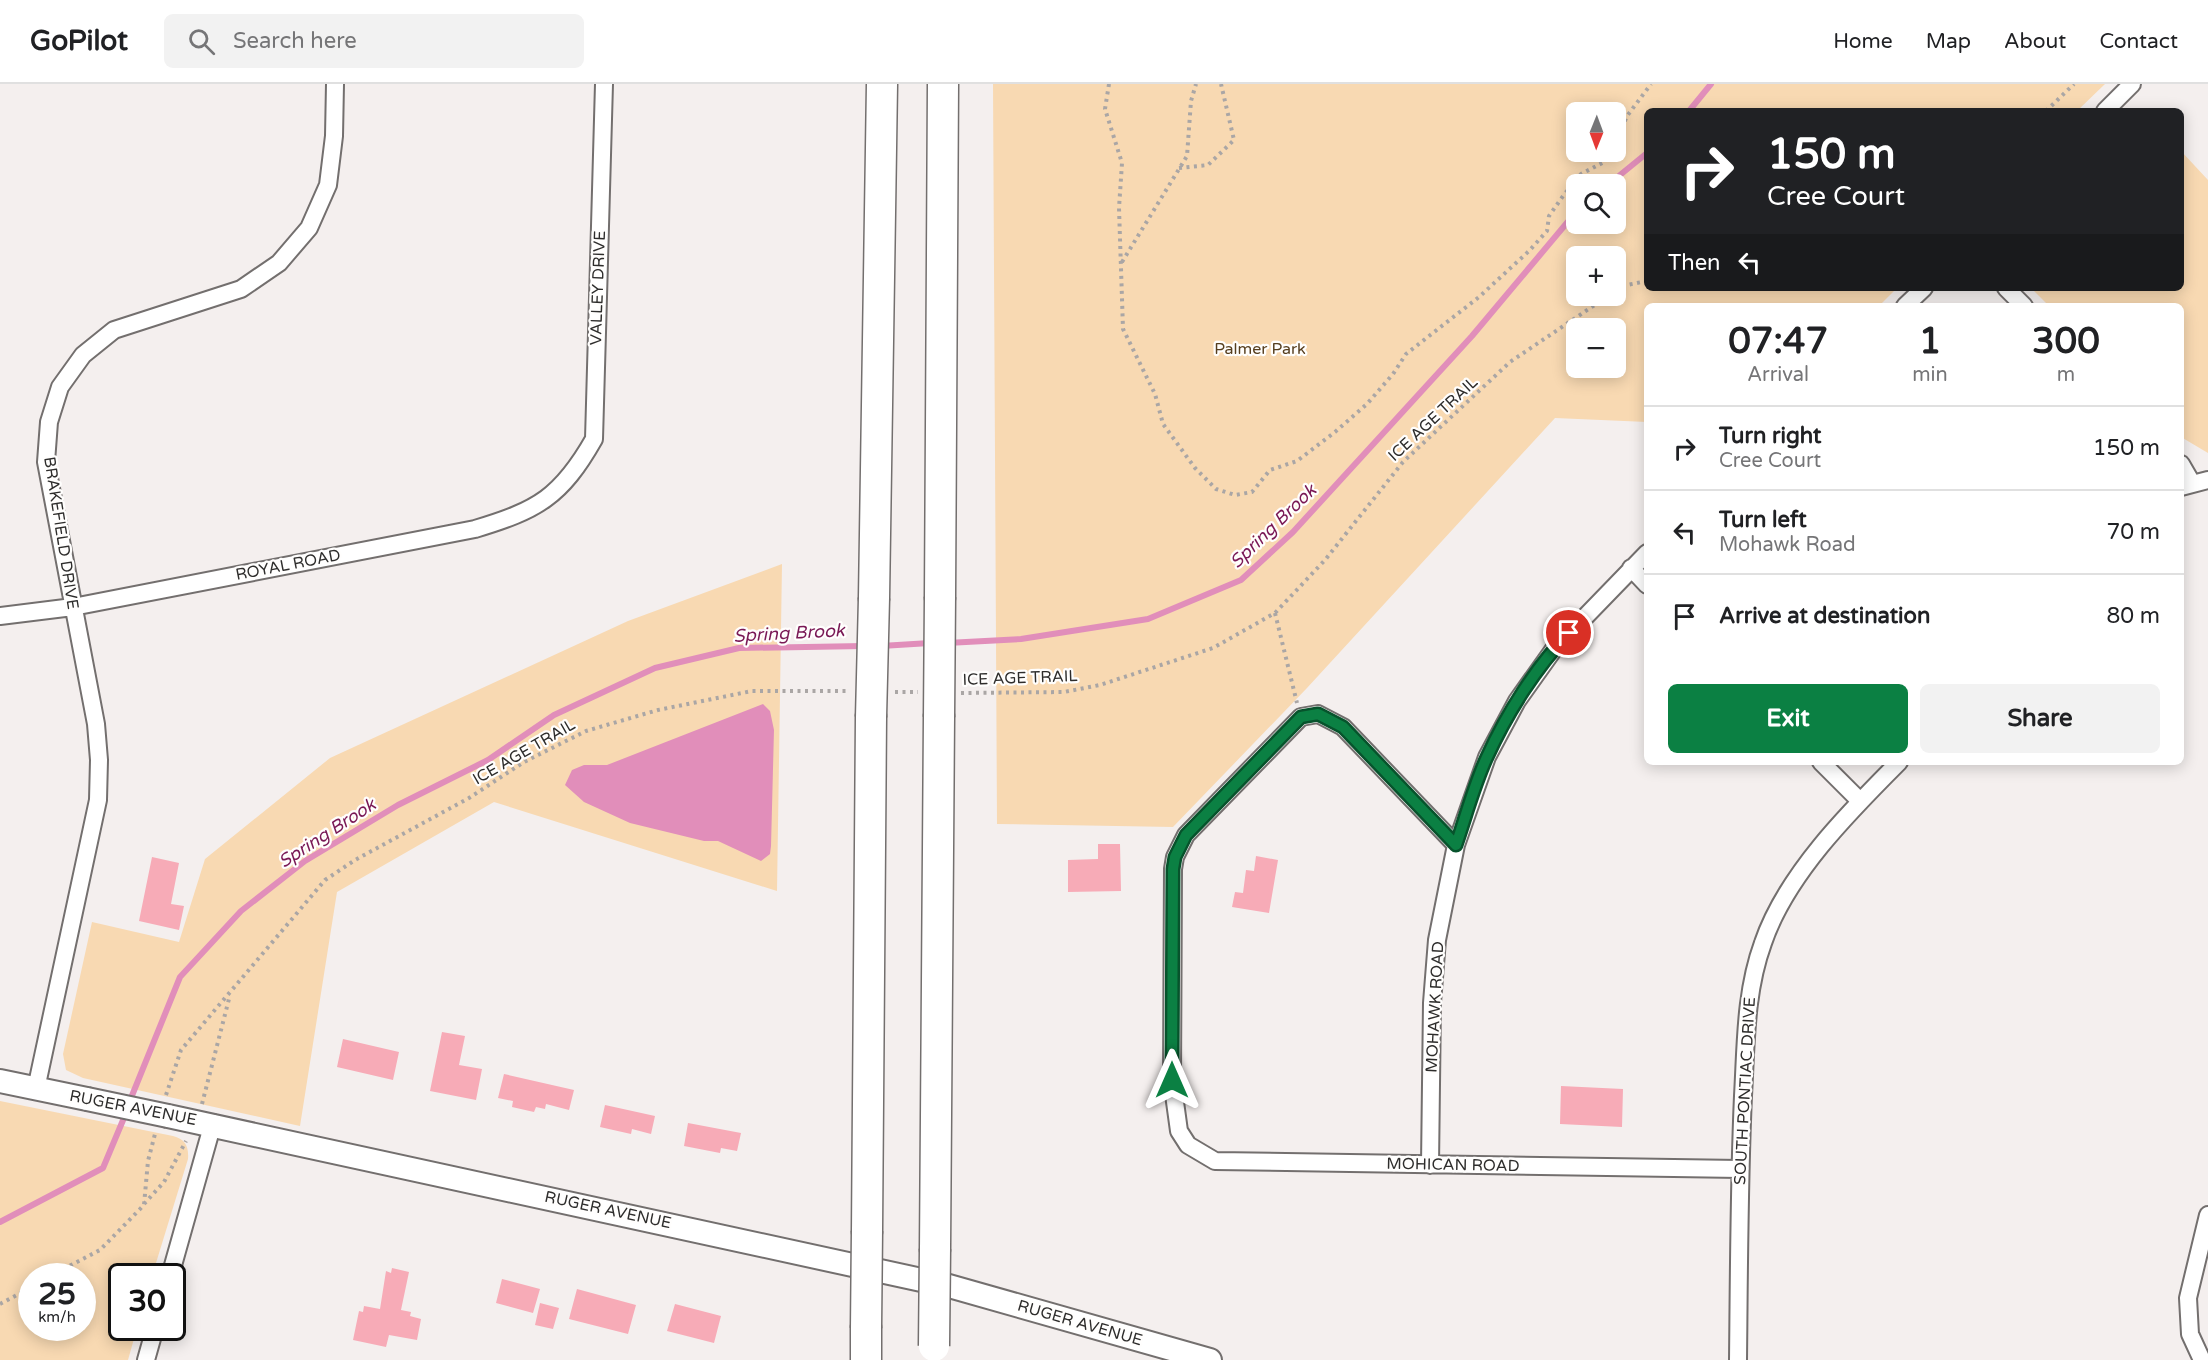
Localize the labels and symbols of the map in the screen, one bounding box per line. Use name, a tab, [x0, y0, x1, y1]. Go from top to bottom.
north arrow	[1566, 102, 1626, 162]
street label: VALLEY DRIVE	[586, 230, 610, 346]
park label: Palmer Park	[1214, 339, 1306, 359]
street label: ICE AGE TRAIL	[1384, 372, 1482, 466]
street label: BRAKEFIELD DRIVE	[39, 455, 83, 611]
water label: Spring Brook	[1225, 479, 1322, 573]
street label: ROYAL ROAD	[234, 545, 342, 585]
pin	[1543, 607, 1594, 658]
water label: Spring Brook	[733, 619, 846, 647]
street label: ICE AGE TRAIL	[962, 666, 1078, 690]
street label: ICE AGE TRAIL	[469, 715, 579, 789]
water label: Spring Brook	[274, 793, 381, 873]
street label: MOHAWK ROAD	[1422, 941, 1448, 1073]
street label: SOUTH PONTIAC DRIVE	[1730, 997, 1760, 1185]
position arrow	[1140, 1048, 1204, 1112]
street label: RUGER AVENUE	[68, 1086, 198, 1130]
street label: MOHICAN ROAD	[1386, 1154, 1520, 1176]
street label: RUGER AVENUE	[543, 1187, 673, 1233]
speed limit sign: 30	[108, 1263, 186, 1341]
street label: RUGER AVENUE	[1015, 1296, 1145, 1350]

